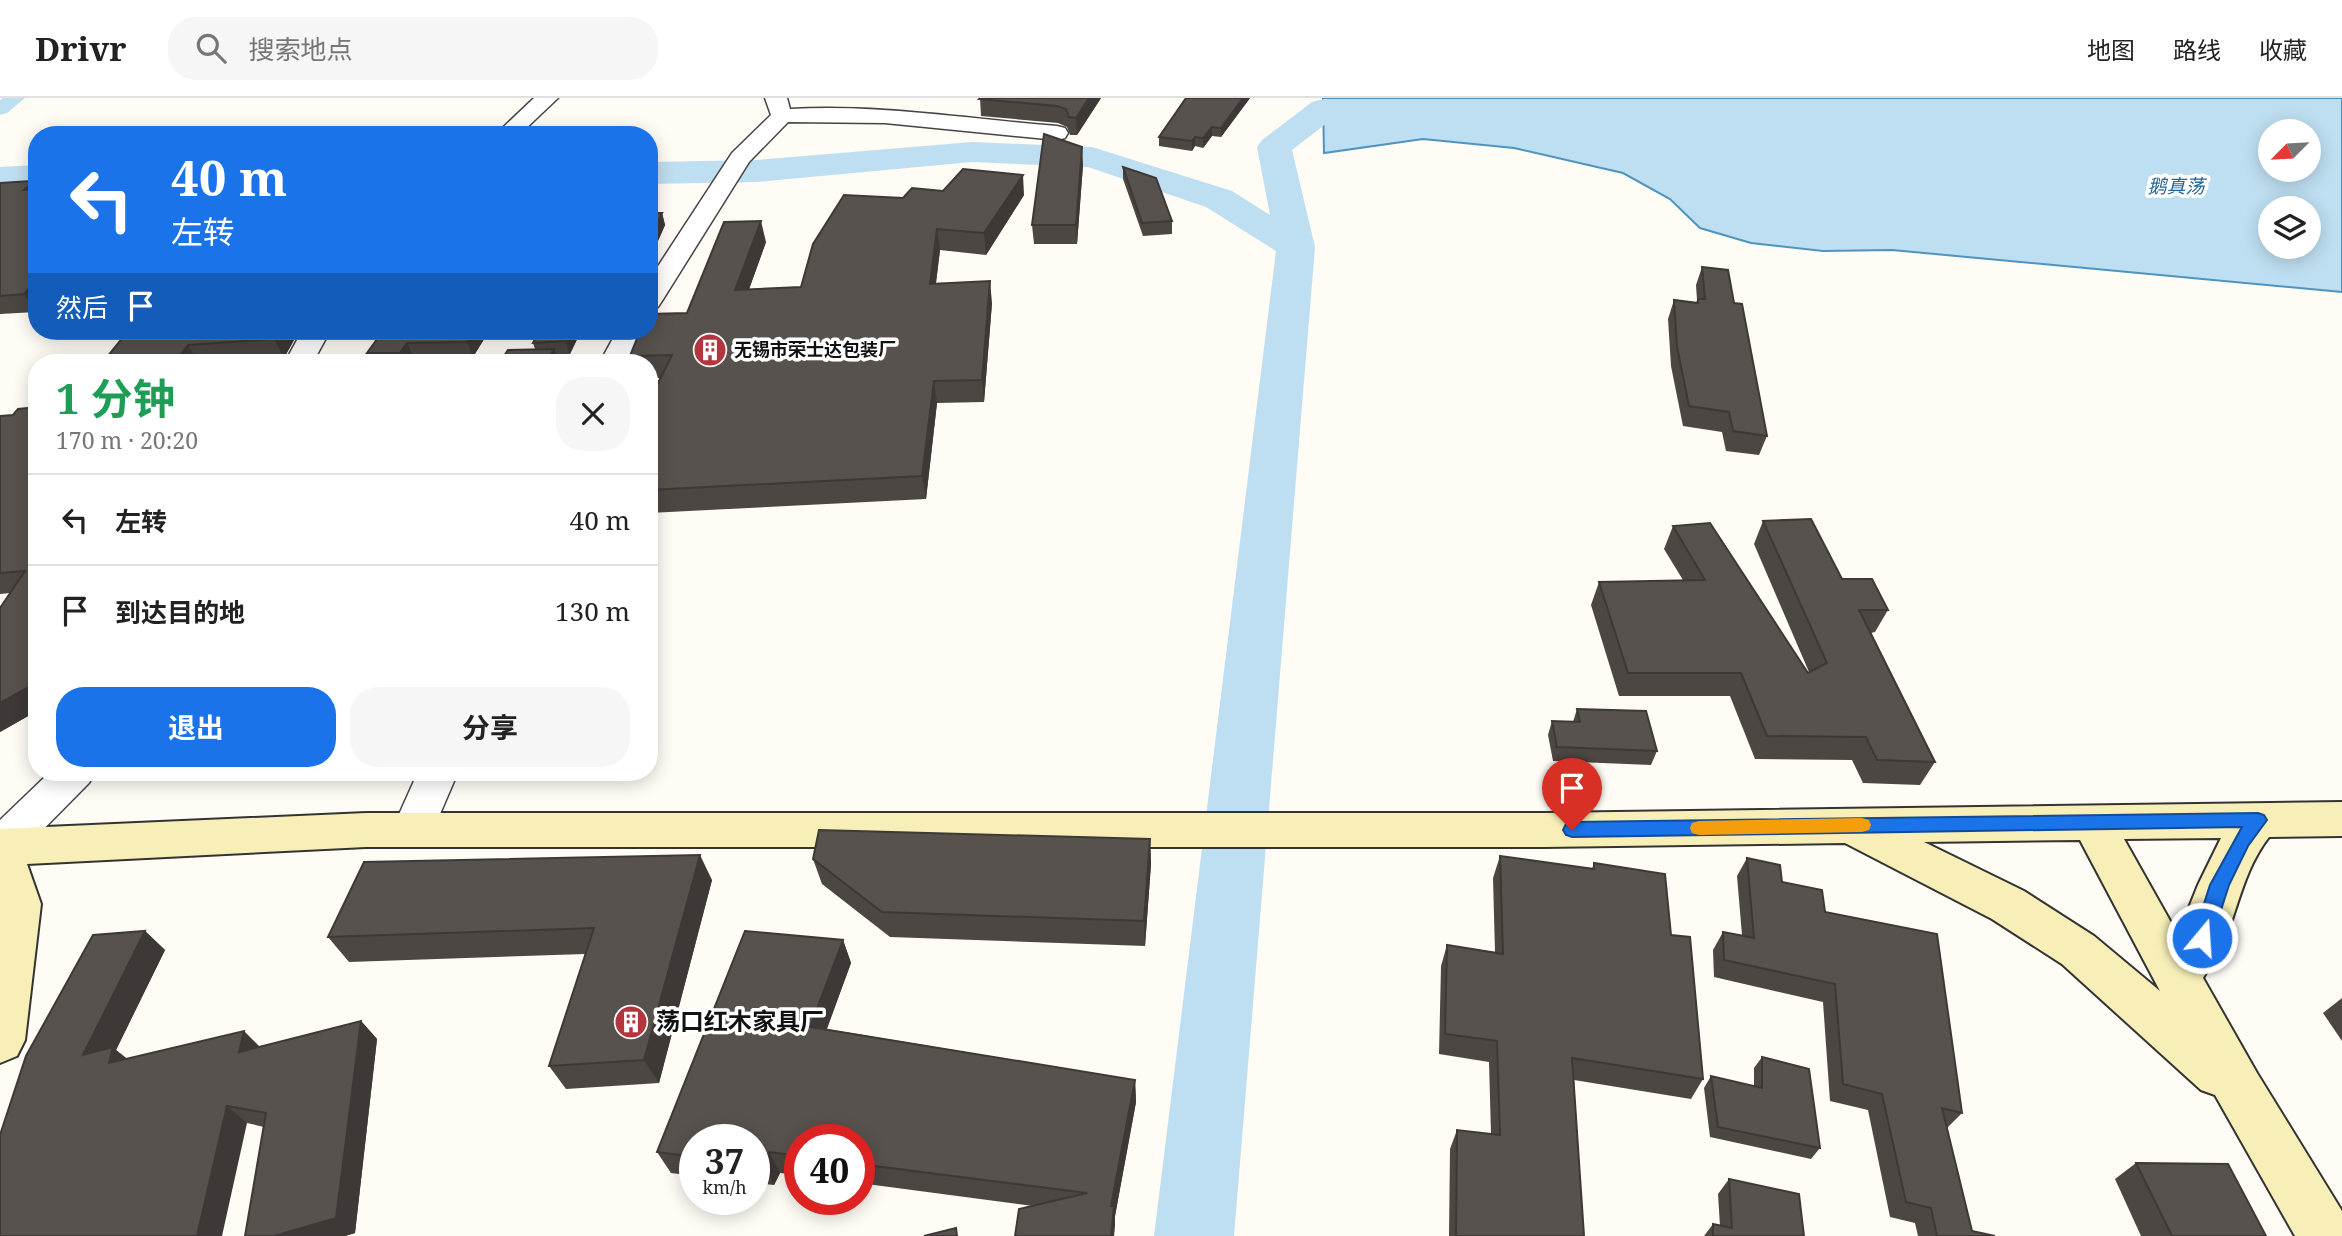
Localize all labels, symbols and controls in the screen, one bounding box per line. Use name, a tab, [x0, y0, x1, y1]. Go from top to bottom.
search box	[168, 17, 658, 80]
text: Drivr	[35, 26, 126, 71]
icon: search	[192, 29, 230, 67]
text: 搜索地点	[248, 31, 352, 67]
text: 地图	[2087, 33, 2135, 66]
text: 路线	[2173, 33, 2221, 66]
text: 收藏	[2259, 33, 2307, 66]
north arrow	[2258, 119, 2320, 182]
map controls	[2258, 119, 2321, 259]
text: 40 m	[171, 144, 287, 210]
icon: left	[56, 154, 147, 245]
water label: 鹅真荡	[2147, 173, 2207, 199]
button: layers	[2258, 196, 2321, 259]
text: 左转	[171, 210, 235, 253]
icon: arrive	[122, 287, 160, 325]
text: 然后	[56, 289, 108, 325]
building icon: 无锡市荣士达包装厂	[691, 331, 729, 369]
place label: 无锡市荣士达包装厂	[734, 337, 896, 361]
text: 1 分钟	[56, 369, 175, 426]
button: close	[556, 377, 630, 451]
text: 170 m · 20:20	[56, 424, 198, 456]
icon: left	[56, 501, 94, 539]
text: 40 m	[570, 502, 630, 538]
text: 左转	[115, 503, 167, 539]
icon: arrive	[56, 592, 94, 630]
text: 130 m	[555, 593, 630, 629]
text: 到达目的地	[115, 594, 245, 630]
button: 退出	[56, 687, 336, 767]
button: 分享	[350, 687, 630, 767]
pin	[1542, 758, 1602, 830]
icon: arrive	[1553, 769, 1591, 807]
position arrow	[2165, 901, 2239, 975]
building icon: 荡口红木家具厂	[612, 1003, 650, 1041]
place label: 荡口红木家具厂	[656, 1004, 824, 1037]
speed limit sign: 40	[784, 1124, 875, 1215]
text: 37	[705, 1137, 744, 1184]
text: km/h	[702, 1175, 747, 1199]

